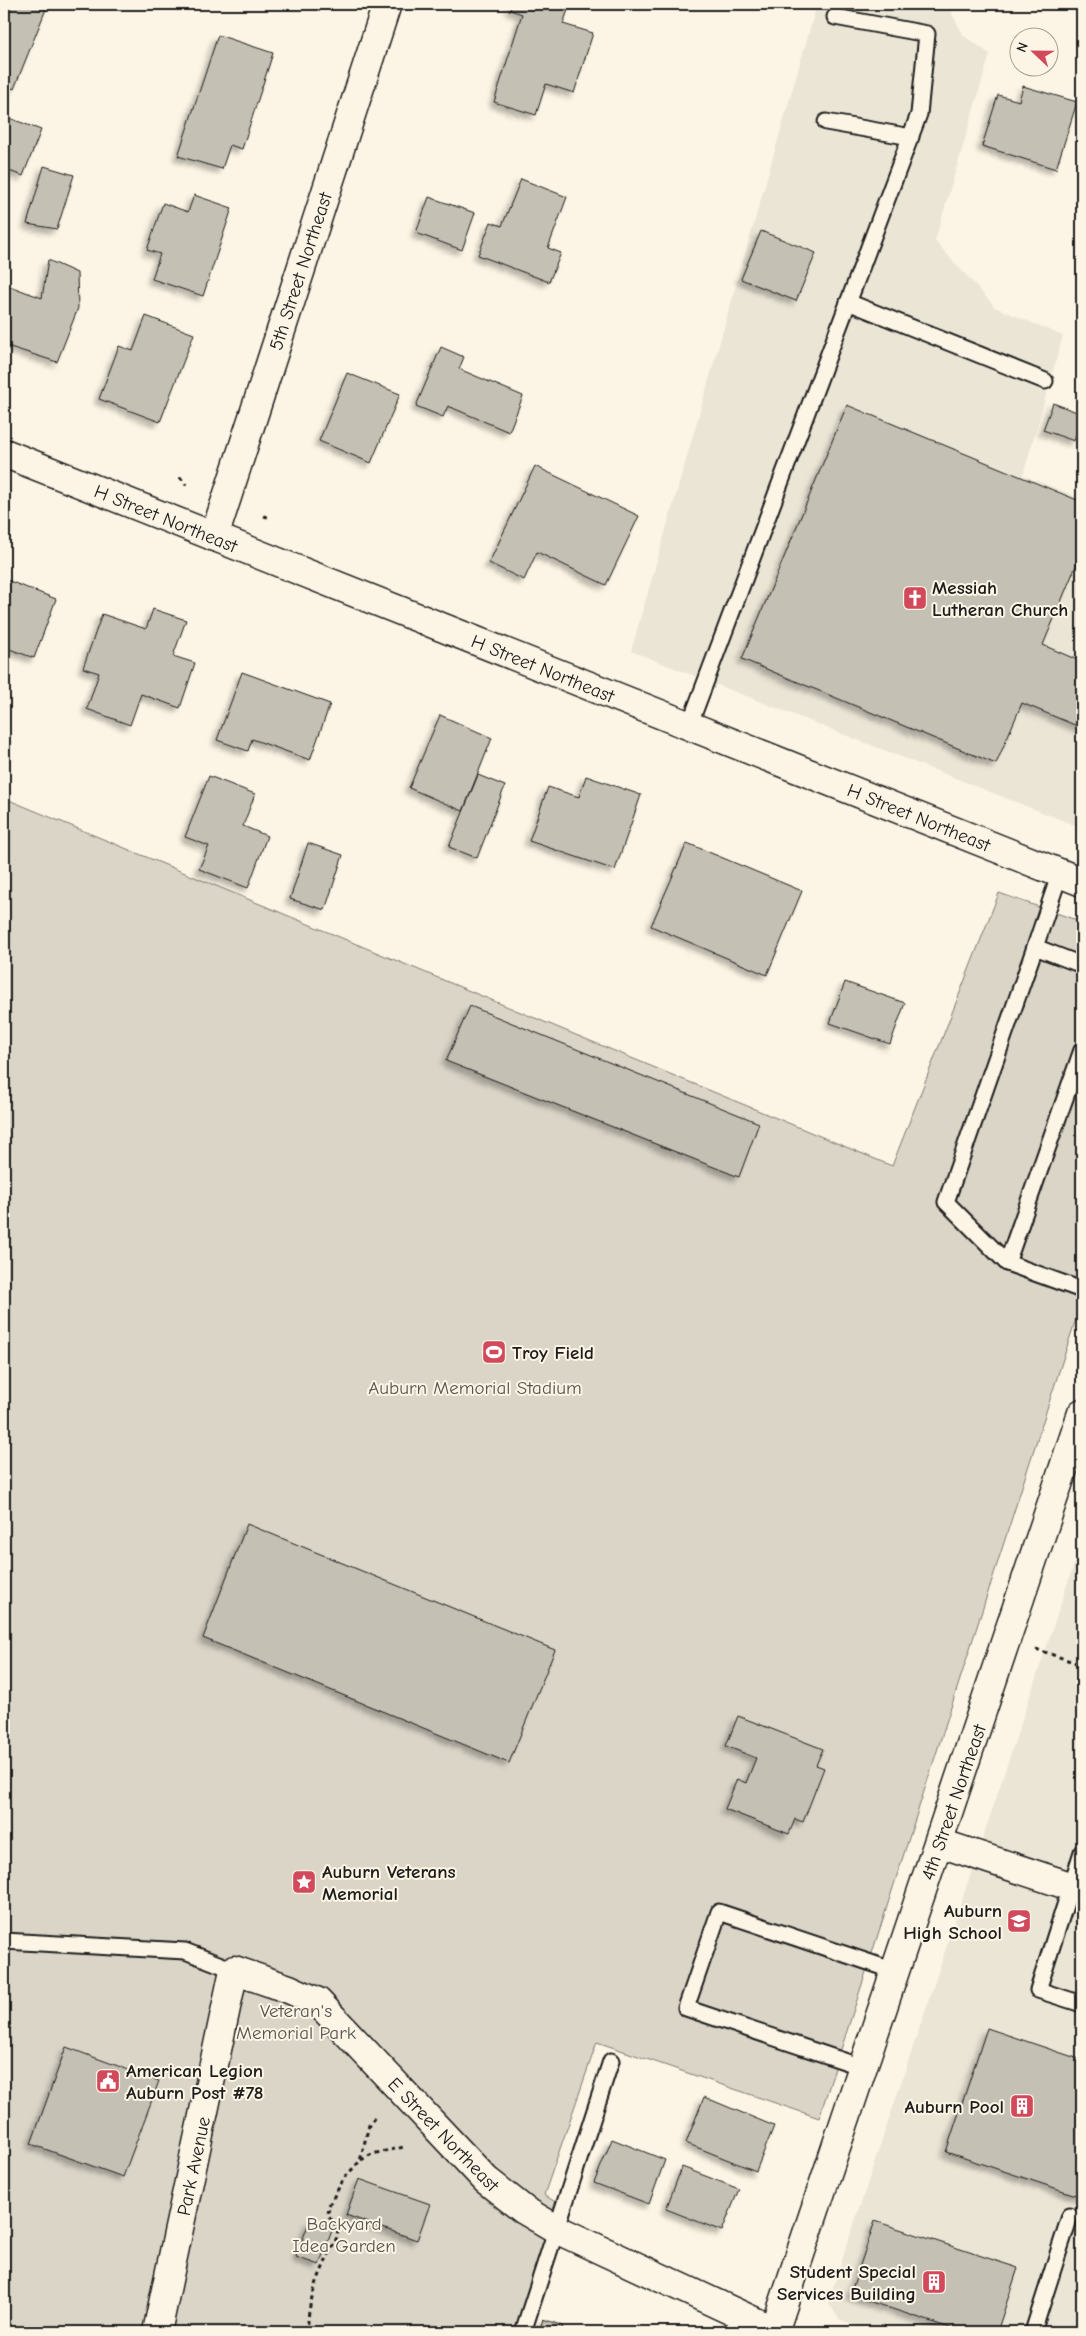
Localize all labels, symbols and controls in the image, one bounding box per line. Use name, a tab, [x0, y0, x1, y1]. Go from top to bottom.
north arrow	[1008, 28, 1058, 78]
text: N	[1013, 40, 1032, 55]
street label: 5th Street Northeast	[265, 189, 337, 353]
street label: H Street Northeast	[91, 480, 241, 558]
place label: Messiah Lutheran Church	[932, 577, 1068, 621]
church icon: Messiah Lutheran Church	[902, 585, 928, 611]
street label: H Street Northeast	[468, 630, 618, 708]
street label: H Street Northeast	[844, 779, 994, 857]
sports icon: Troy Field	[481, 1339, 507, 1365]
place label: Troy Field	[512, 1342, 594, 1364]
park label: Auburn Memorial Stadium	[368, 1377, 582, 1399]
street label: 4th Street Northeast	[917, 1721, 991, 1883]
place label: Auburn Veterans Memorial	[322, 1861, 456, 1905]
place icon: Auburn Veterans Memorial	[291, 1869, 317, 1895]
place label: Auburn High School	[903, 1900, 1002, 1944]
school or university icon: Auburn High School	[1006, 1908, 1032, 1934]
park label: Veteran's Memorial Park	[236, 2000, 357, 2044]
place label: American Legion Auburn Post #78	[126, 2060, 264, 2104]
public building icon: American Legion Auburn Post #78	[95, 2068, 121, 2094]
street label: E Street Northeast	[383, 2073, 504, 2197]
building icon: Auburn Pool	[1009, 2093, 1035, 2119]
place label: Auburn Pool	[904, 2096, 1004, 2118]
street label: Park Avenue	[173, 2115, 215, 2218]
park label: Backyard Idea Garden	[292, 2213, 396, 2257]
place label: Student Special Services Building	[777, 2261, 916, 2305]
building icon: Student Special Services Building	[921, 2269, 947, 2295]

